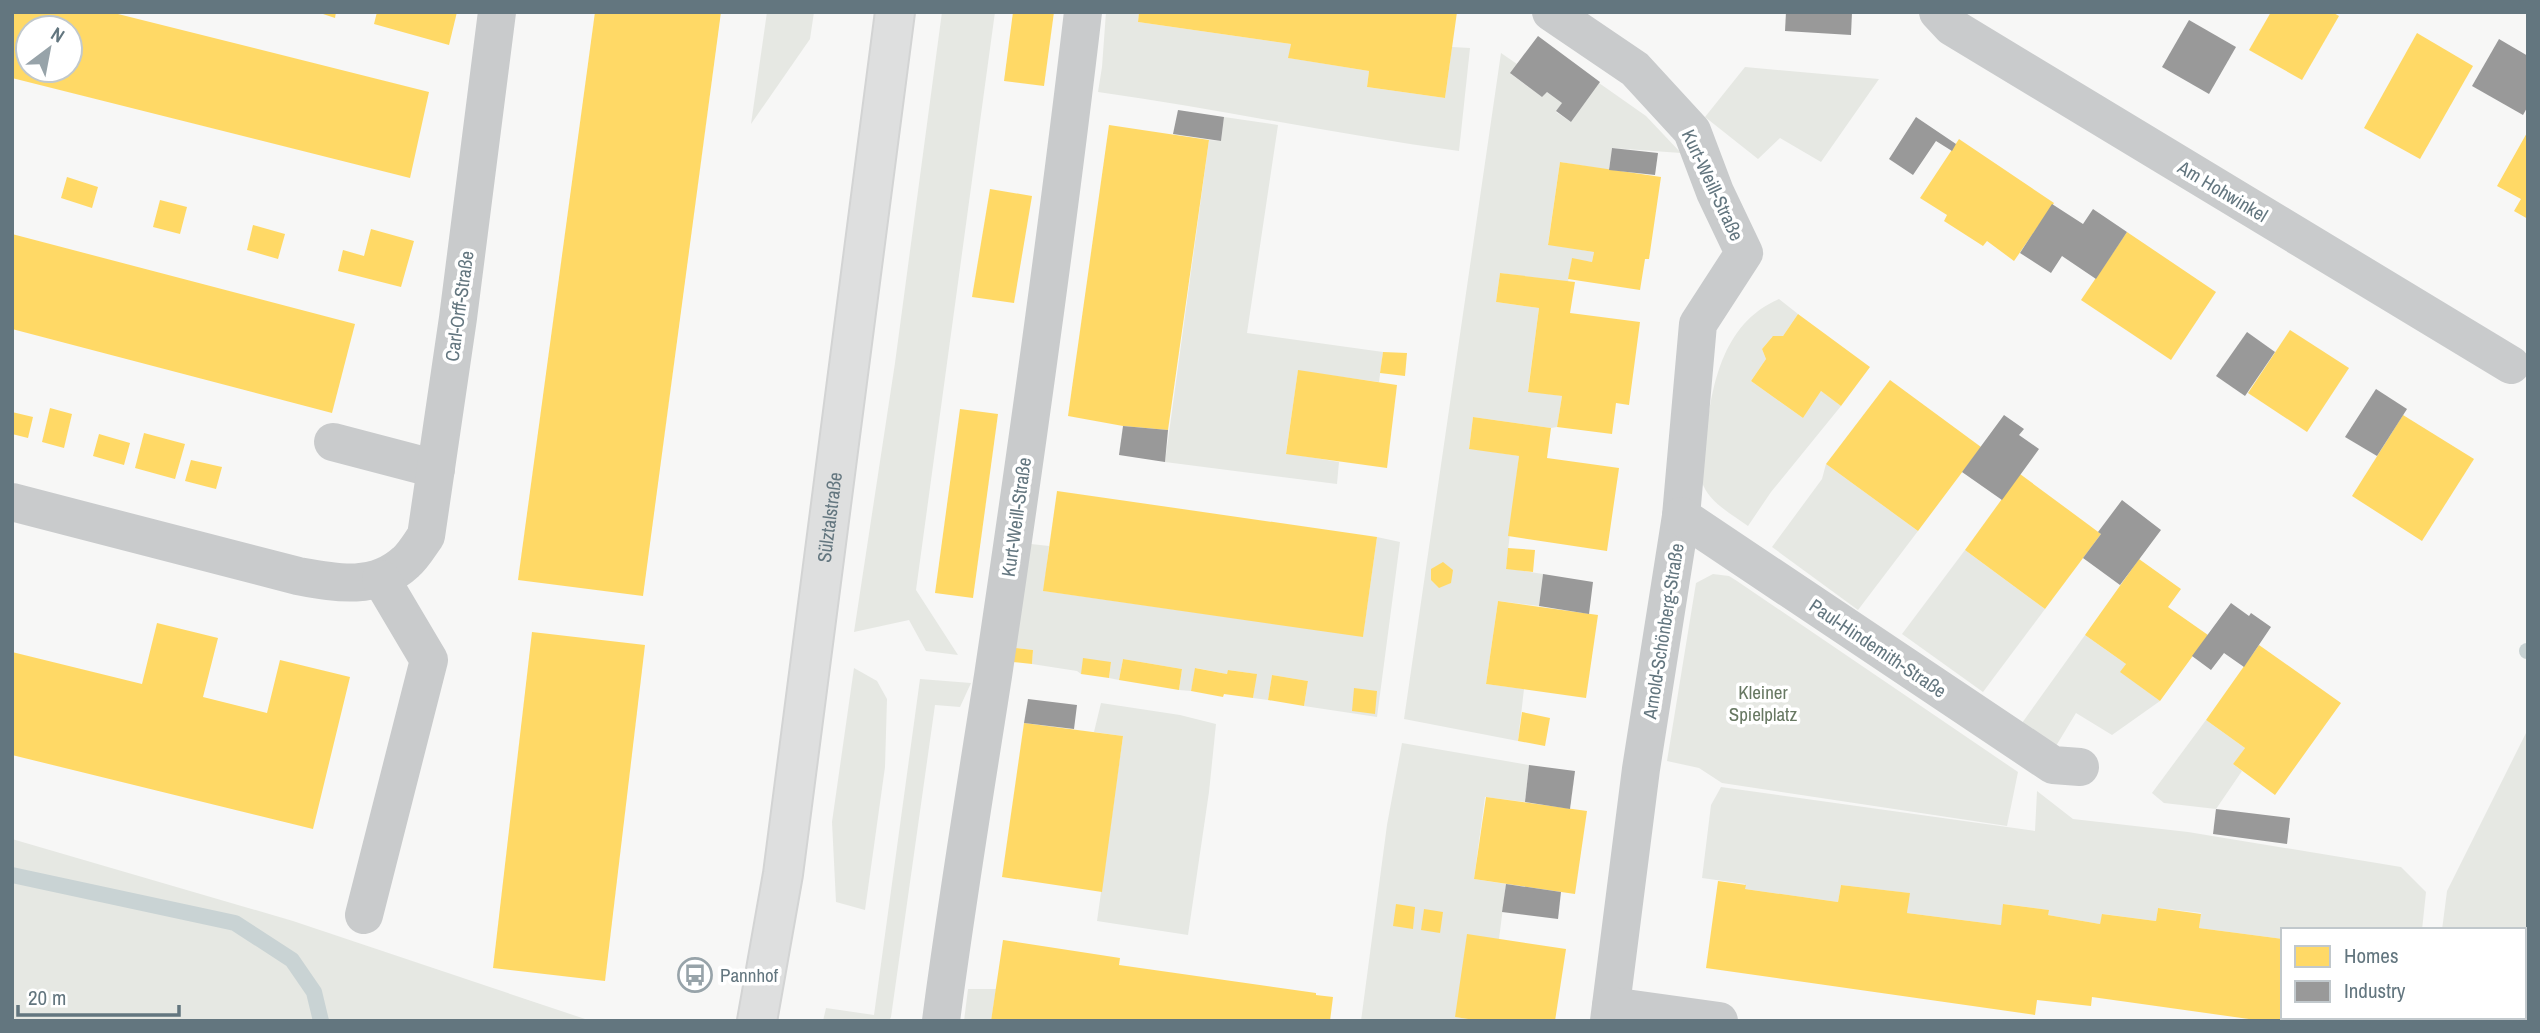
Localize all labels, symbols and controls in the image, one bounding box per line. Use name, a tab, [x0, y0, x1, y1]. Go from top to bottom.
north arrow	[14, 14, 84, 84]
text: N	[46, 21, 70, 49]
street label: Kurt-Weill-Straße	[1676, 125, 1750, 245]
street label: Am Hohwinkel	[2172, 153, 2273, 228]
street label: Carl-Orff-Straße	[438, 249, 480, 363]
street label: Kurt-Weill-Straße	[995, 456, 1037, 578]
street label: Sülztalstraße	[811, 470, 848, 564]
street label: Arnold-Schönberg-Straße	[1636, 541, 1690, 722]
street label: Paul-Hindemith-Straße	[1804, 592, 1952, 704]
park label: Kleiner Spielplatz	[1729, 679, 1797, 727]
legend	[2281, 928, 2526, 1019]
text: Homes	[2344, 941, 2399, 970]
bus stop icon: Pannhof	[676, 956, 714, 994]
place label: Pannhof	[720, 962, 779, 988]
scale bar	[18, 974, 178, 1018]
text: Industry	[2344, 976, 2406, 1005]
text: 20 m	[28, 983, 66, 1012]

